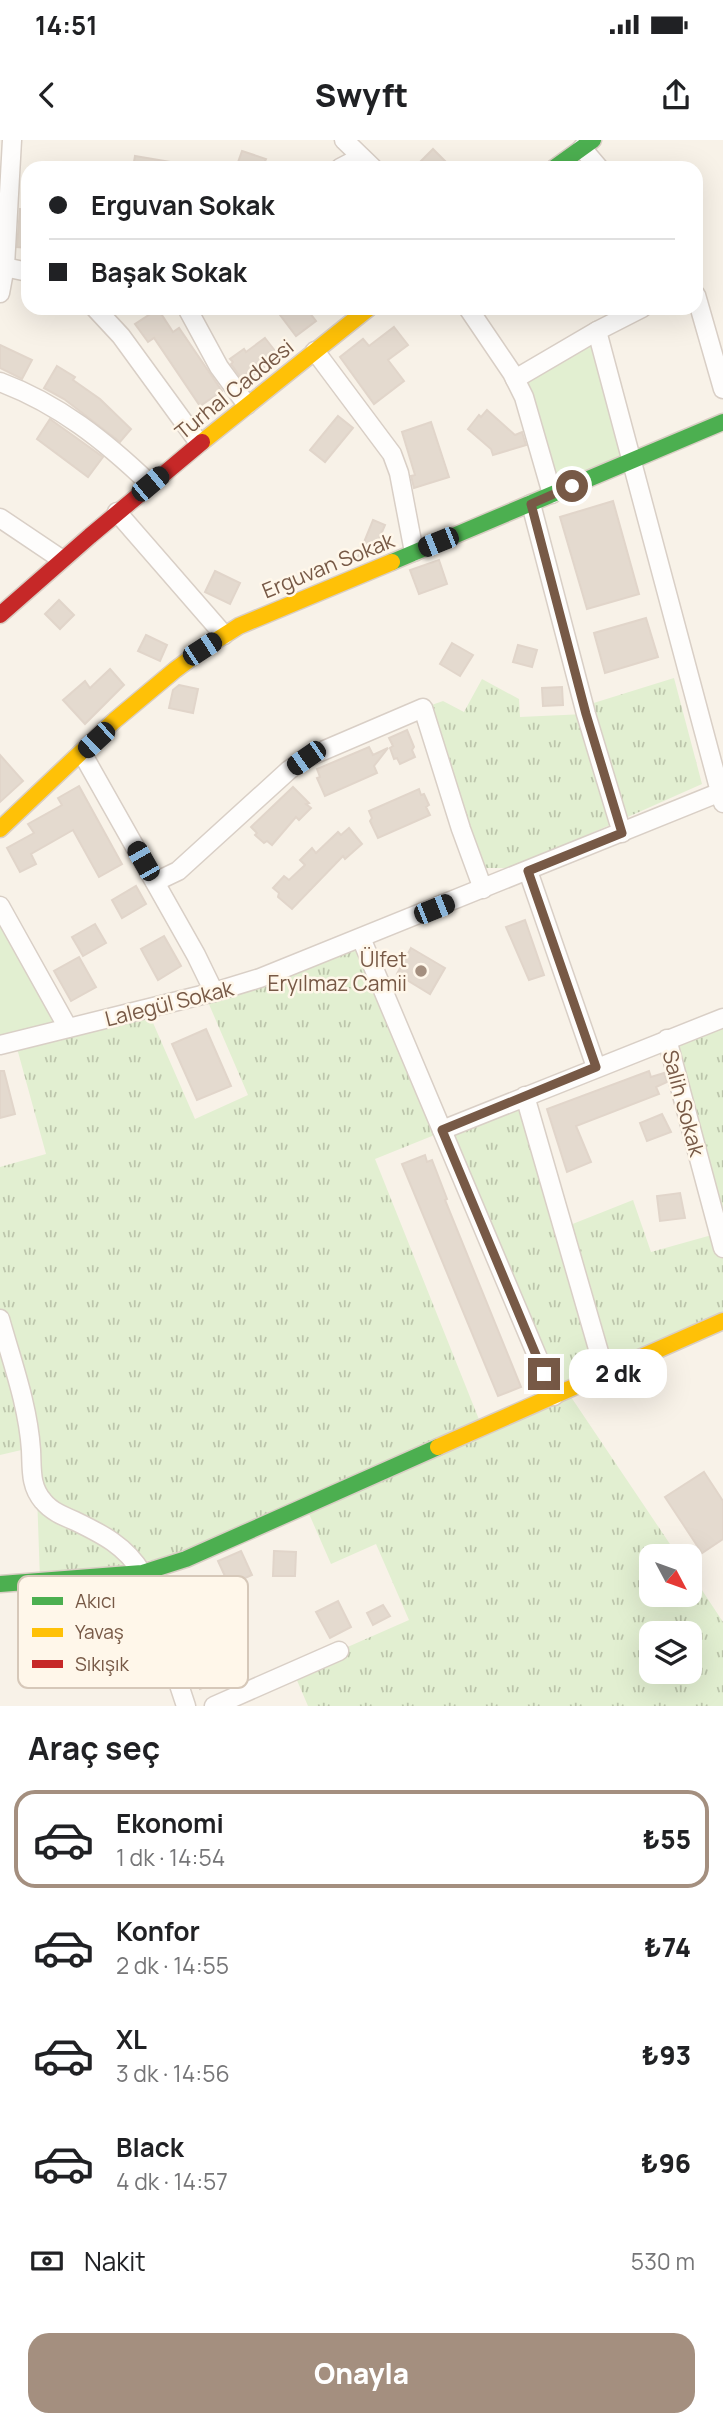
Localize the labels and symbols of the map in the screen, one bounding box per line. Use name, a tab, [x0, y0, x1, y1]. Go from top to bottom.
street label: Turhal Caddesi	[169, 333, 299, 445]
car	[128, 462, 173, 506]
route start	[556, 470, 588, 502]
car	[415, 524, 462, 560]
street label: Erguvan Sokak	[258, 526, 399, 604]
car	[179, 629, 226, 669]
car	[74, 718, 119, 762]
car	[283, 737, 330, 779]
car	[124, 838, 163, 884]
car	[411, 891, 458, 927]
place label: Ülfet Eryılmaz Camii	[268, 945, 407, 997]
marker: Ülfet Eryılmaz Camii	[413, 963, 429, 979]
street label: Lalegül Sokak	[102, 973, 237, 1032]
street label: Salih Sokak	[656, 1047, 712, 1160]
callout: 2 dk	[568, 1350, 666, 1398]
route end	[528, 1358, 560, 1390]
north arrow	[639, 1544, 702, 1606]
legend	[18, 1576, 248, 1688]
text: Akıcı	[75, 1588, 116, 1614]
text: Yavaş	[75, 1619, 124, 1645]
text: Sıkışık	[75, 1651, 129, 1677]

